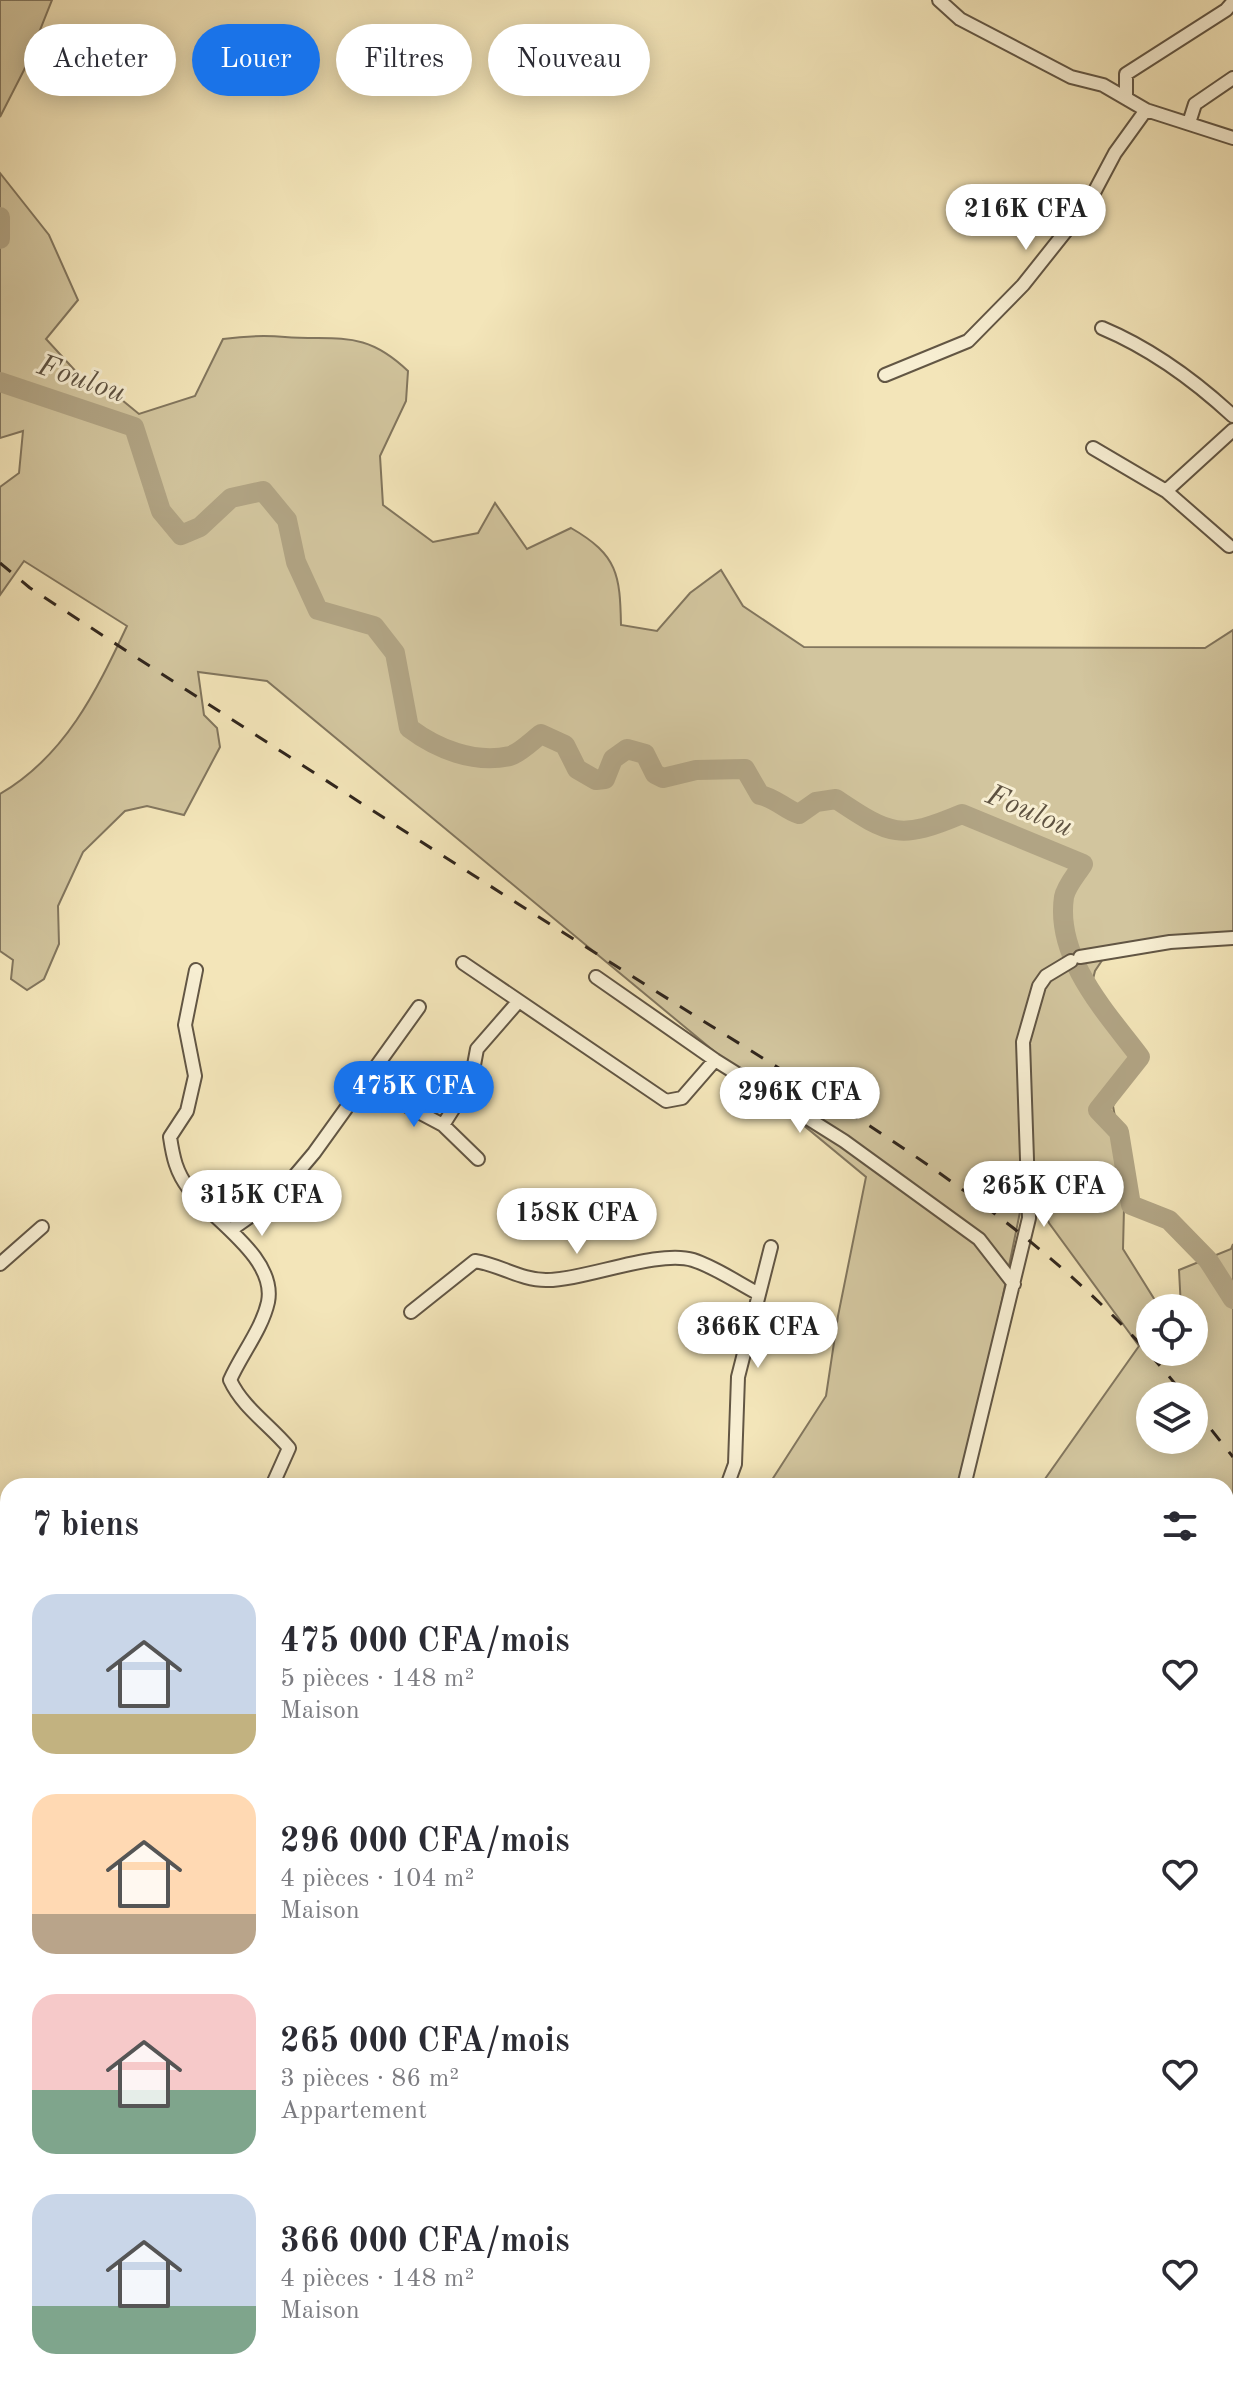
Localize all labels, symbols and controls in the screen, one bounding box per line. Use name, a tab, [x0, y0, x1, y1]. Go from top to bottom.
chip: Acheter	[24, 24, 176, 96]
chip: Louer	[192, 24, 320, 96]
chip: Filtres	[336, 24, 472, 96]
chip: Nouveau	[488, 24, 650, 96]
pin: 216K CFA	[943, 184, 1109, 252]
text: 216K CFA	[964, 197, 1088, 223]
water label: Foulou	[32, 351, 129, 409]
water label: Foulou	[980, 780, 1077, 843]
pin: 475K CFA	[331, 1061, 497, 1129]
pin: 296K CFA	[717, 1067, 883, 1135]
text: 475K CFA	[352, 1074, 476, 1100]
text: 296K CFA	[738, 1080, 862, 1106]
pin: 265K CFA	[961, 1161, 1127, 1229]
pin: 315K CFA	[179, 1170, 345, 1238]
text: 265K CFA	[982, 1174, 1106, 1200]
text: 315K CFA	[200, 1183, 324, 1209]
pin: 158K CFA	[494, 1188, 660, 1256]
text: 158K CFA	[515, 1201, 639, 1227]
map controls	[1136, 1294, 1208, 1454]
button: locate	[1136, 1294, 1208, 1366]
pin: 366K CFA	[675, 1302, 841, 1370]
text: 366K CFA	[696, 1315, 820, 1341]
button: layers	[1136, 1382, 1208, 1454]
icon: filters	[1158, 1504, 1202, 1548]
text: 7 biens	[32, 1509, 139, 1543]
text: 475 000 CFA/mois	[280, 1625, 570, 1659]
icon: home	[96, 1626, 192, 1722]
icon: heart	[1158, 1652, 1202, 1696]
text: 5 pièces · 148 m²	[280, 1666, 474, 1692]
text: Maison	[280, 1698, 360, 1724]
text: 296 000 CFA/mois	[280, 1825, 570, 1859]
icon: home	[96, 1826, 192, 1922]
icon: heart	[1158, 1852, 1202, 1896]
text: 4 pièces · 104 m²	[280, 1866, 474, 1892]
text: Maison	[280, 1898, 360, 1924]
text: 265 000 CFA/mois	[280, 2025, 570, 2059]
icon: home	[96, 2026, 192, 2122]
icon: heart	[1158, 2052, 1202, 2096]
text: 3 pièces · 86 m²	[280, 2066, 459, 2092]
text: Appartement	[280, 2098, 427, 2124]
text: 366 000 CFA/mois	[280, 2225, 570, 2259]
icon: home	[96, 2226, 192, 2322]
icon: heart	[1158, 2252, 1202, 2296]
text: 4 pièces · 148 m²	[280, 2266, 474, 2292]
text: Maison	[280, 2298, 360, 2324]

